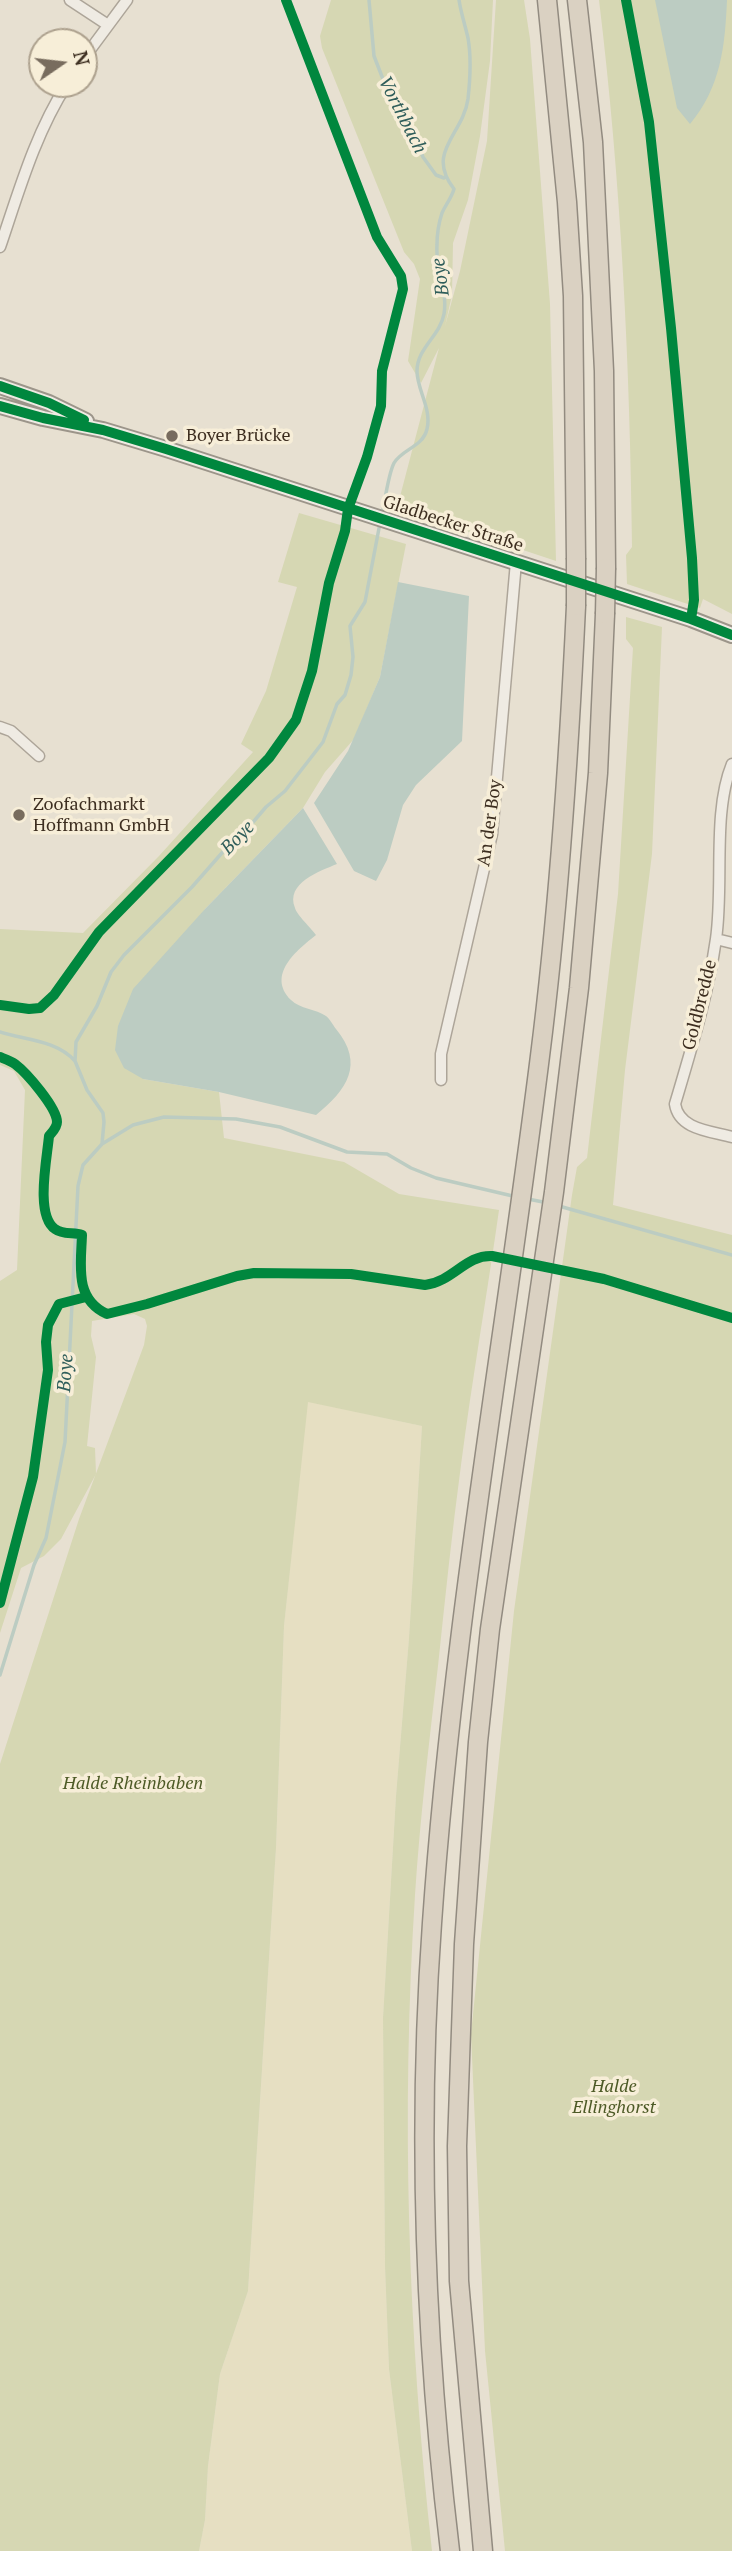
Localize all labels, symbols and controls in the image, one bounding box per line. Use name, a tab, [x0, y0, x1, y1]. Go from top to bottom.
north arrow	[28, 28, 98, 98]
text: N	[68, 48, 96, 68]
water label: Vorthbach	[373, 72, 431, 158]
water label: Boye	[427, 257, 455, 297]
place label: Boyer Brücke	[186, 425, 291, 447]
marker: Boyer Brücke	[164, 428, 180, 444]
street label: Gladbecker Straße	[380, 491, 526, 557]
street label: An der Boy	[473, 778, 507, 868]
place label: Zoofachmarkt Hoffmann GmbH	[33, 794, 170, 836]
marker: Zoofachmarkt Hoffmann GmbH	[11, 807, 27, 823]
water label: Boye	[217, 816, 259, 860]
street label: Goldbredde	[678, 957, 722, 1053]
water label: Boye	[53, 1353, 79, 1393]
park label: Halde Rheinbaben	[63, 1773, 203, 1795]
park label: Halde Ellinghorst	[572, 2076, 656, 2118]

